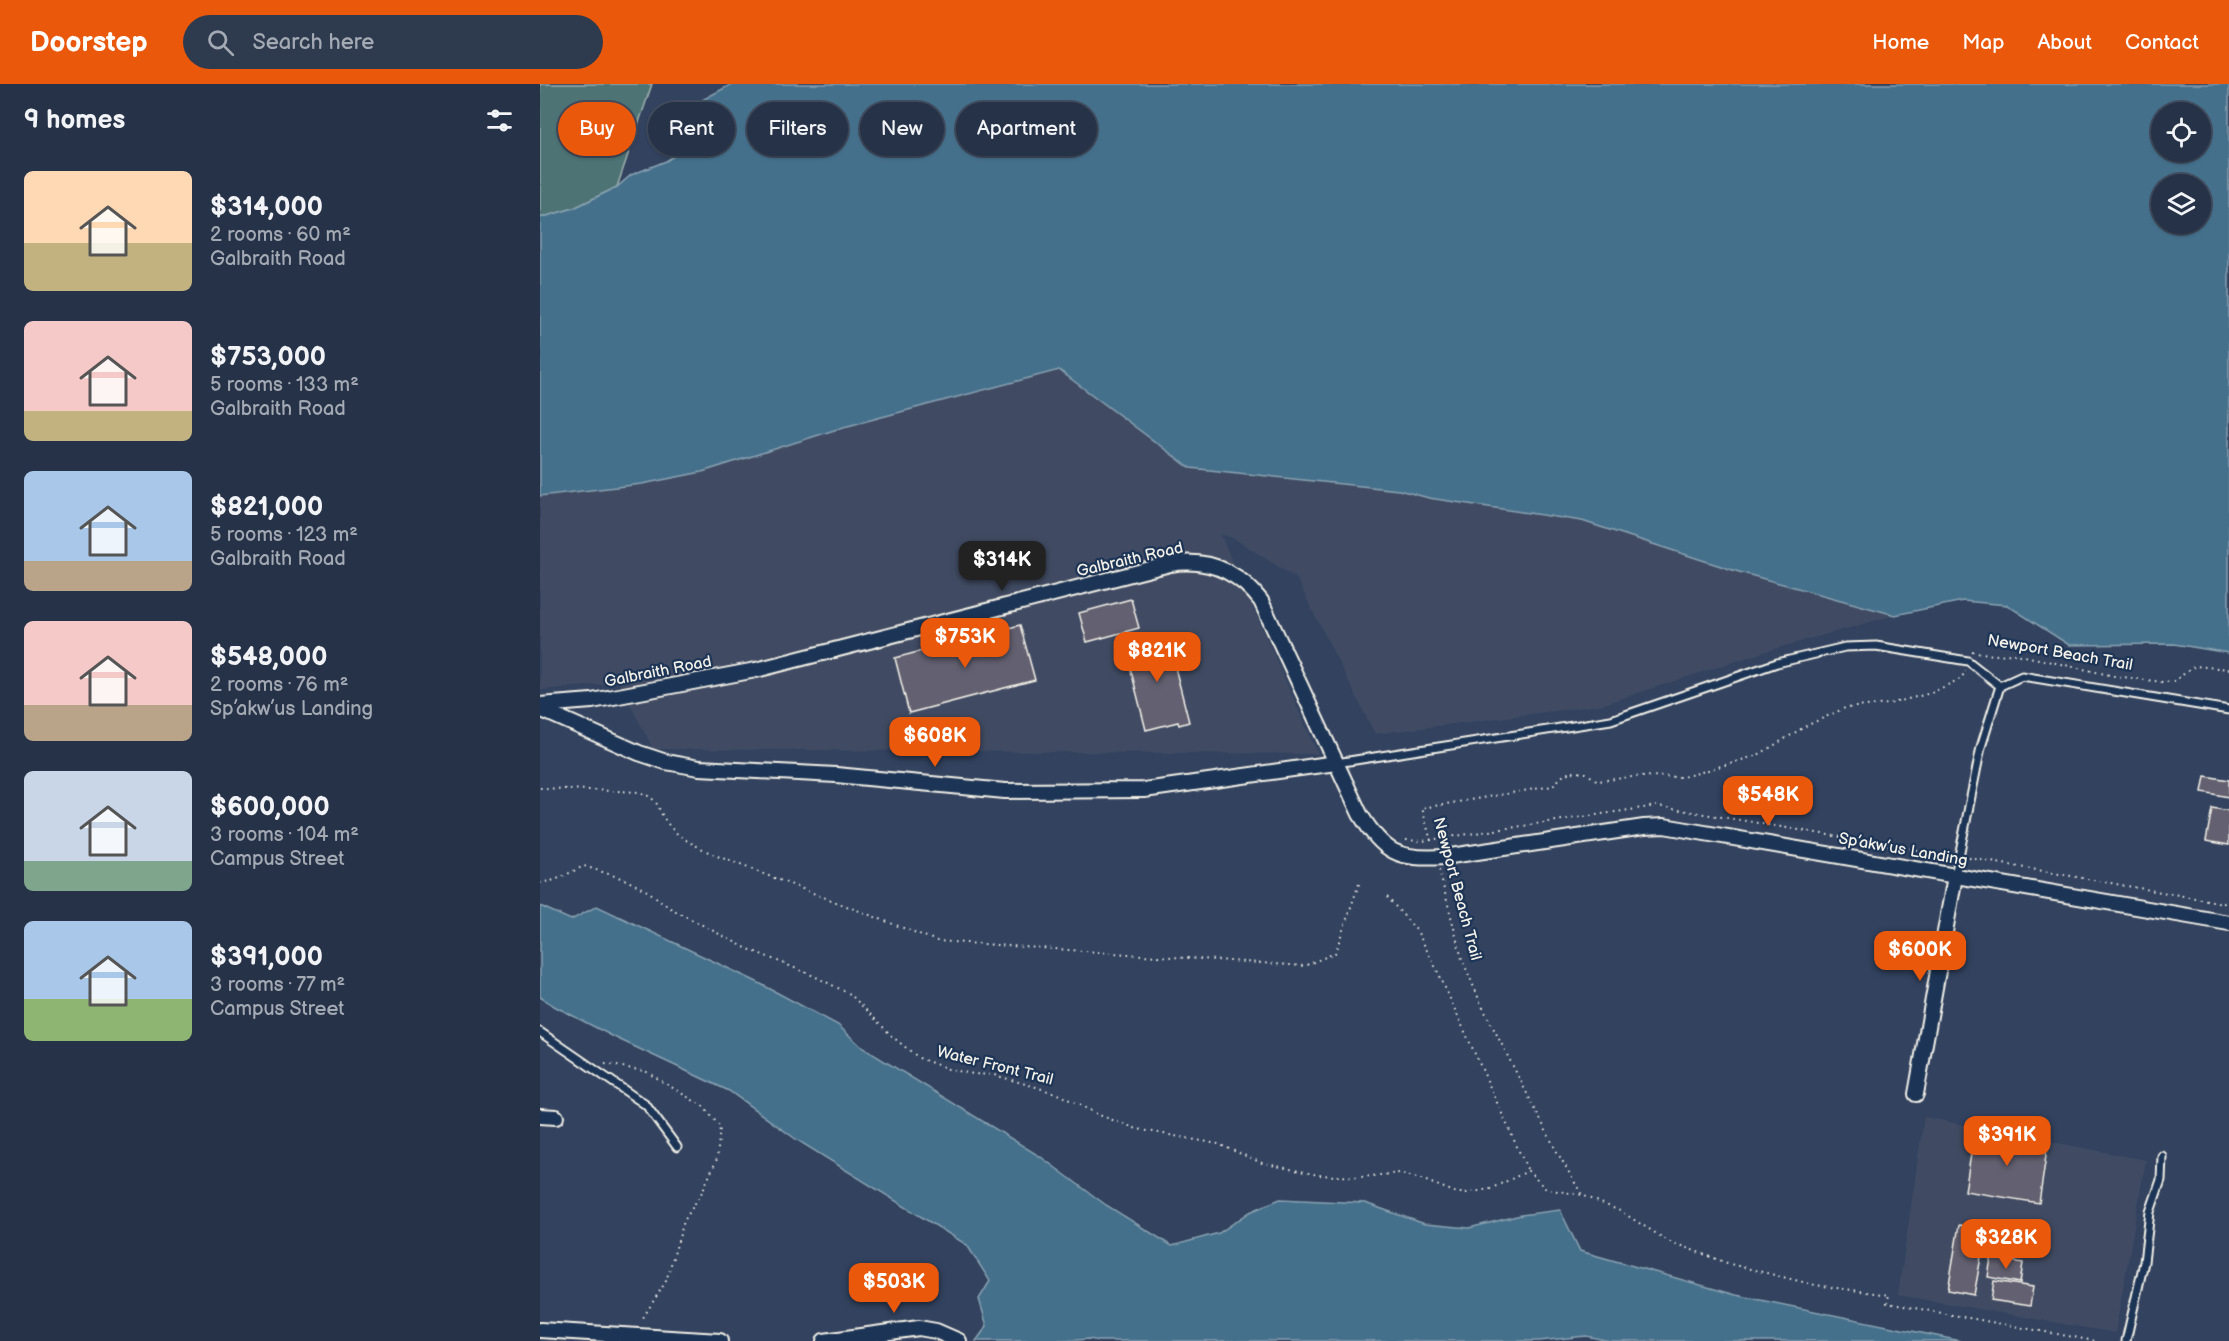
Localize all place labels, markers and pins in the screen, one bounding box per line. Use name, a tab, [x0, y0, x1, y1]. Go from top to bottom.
pin: $314K	[960, 541, 1044, 592]
pin: $753K	[923, 618, 1007, 669]
pin: $821K	[1115, 632, 1199, 683]
pin: $608K	[893, 717, 977, 768]
pin: $548K	[1726, 776, 1810, 827]
pin: $600K	[1878, 931, 1962, 982]
pin: $391K	[1965, 1116, 2049, 1167]
pin: $328K	[1964, 1219, 2048, 1270]
pin: $503K	[852, 1263, 936, 1314]

